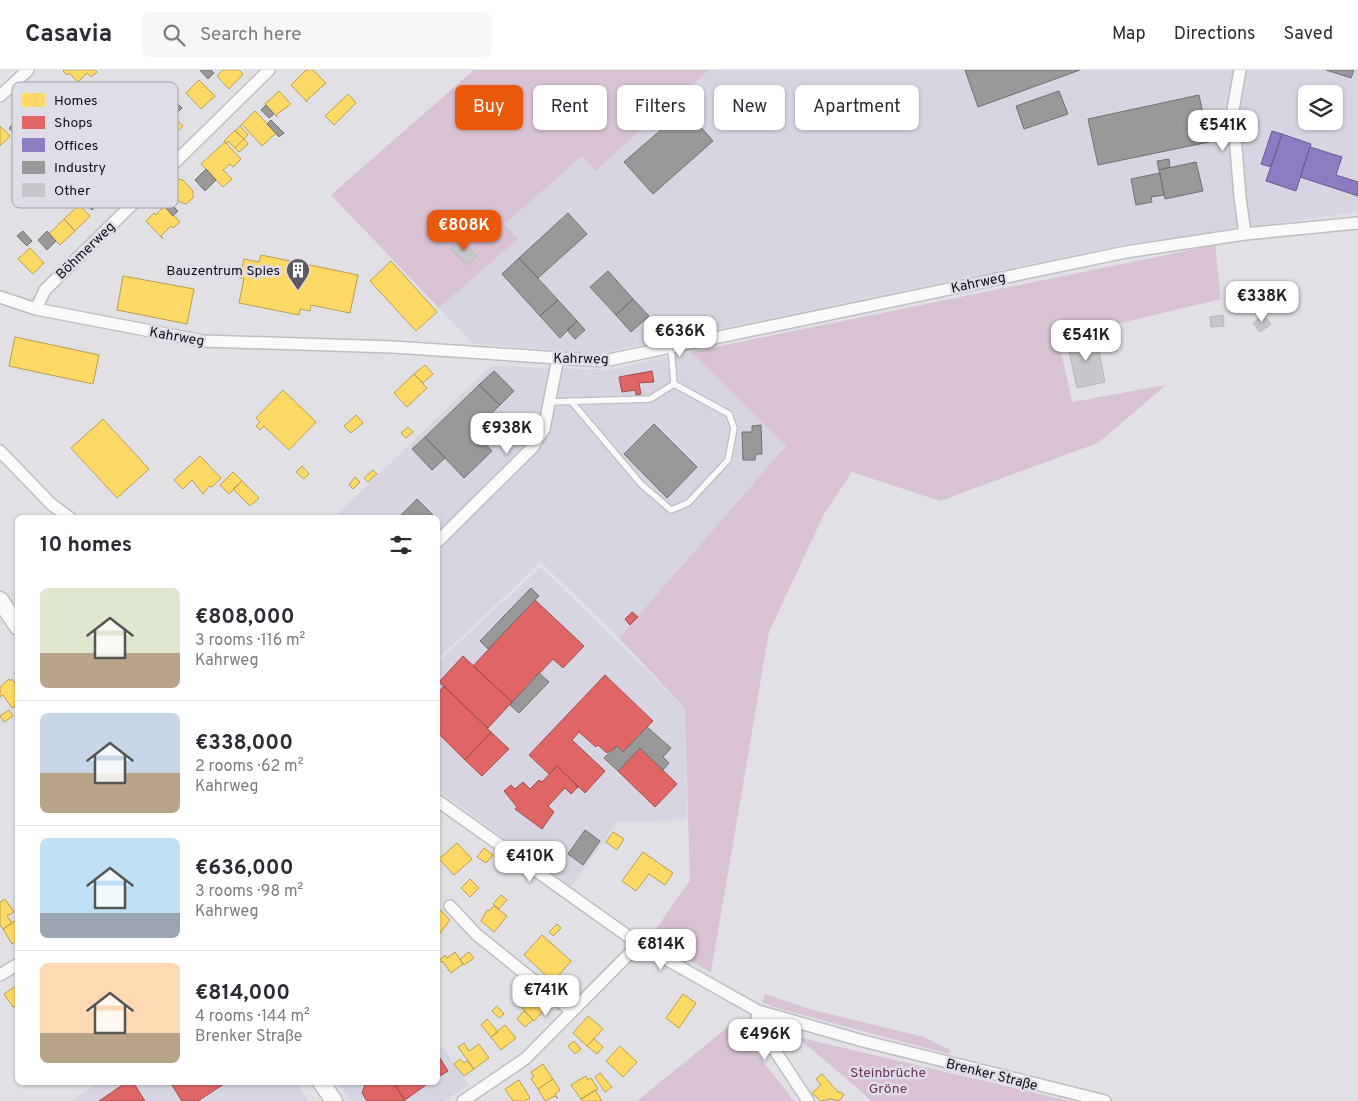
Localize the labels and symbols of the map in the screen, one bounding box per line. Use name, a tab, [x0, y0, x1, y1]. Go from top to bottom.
legend	[12, 82, 178, 208]
text: Homes	[54, 93, 98, 110]
pin: €541K	[1188, 109, 1258, 152]
text: Shops	[54, 115, 93, 132]
text: Offices	[54, 138, 98, 155]
text: Industry	[54, 160, 106, 177]
text: Other	[54, 183, 91, 200]
pin: €808K	[429, 210, 499, 252]
street label: Böhmerweg	[53, 219, 119, 284]
building icon: Bauzentrum Spies	[285, 257, 311, 291]
place label: Bauzentrum Spies	[166, 263, 280, 280]
street label: Kahrweg	[949, 269, 1007, 298]
pin: €338K	[1227, 280, 1297, 323]
pin: €636K	[645, 316, 715, 358]
pin: €541K	[1051, 320, 1121, 362]
street label: Kahrweg	[148, 324, 206, 351]
street label: Kahrweg	[553, 351, 609, 368]
pin: €938K	[472, 412, 542, 455]
pin: €410K	[495, 840, 565, 883]
pin: €814K	[626, 928, 696, 971]
pin: €741K	[511, 974, 581, 1017]
pin: €496K	[730, 1018, 800, 1061]
street label: Brenker Straße	[944, 1056, 1039, 1095]
park label: Steinbrüche Gröne	[850, 1065, 926, 1098]

